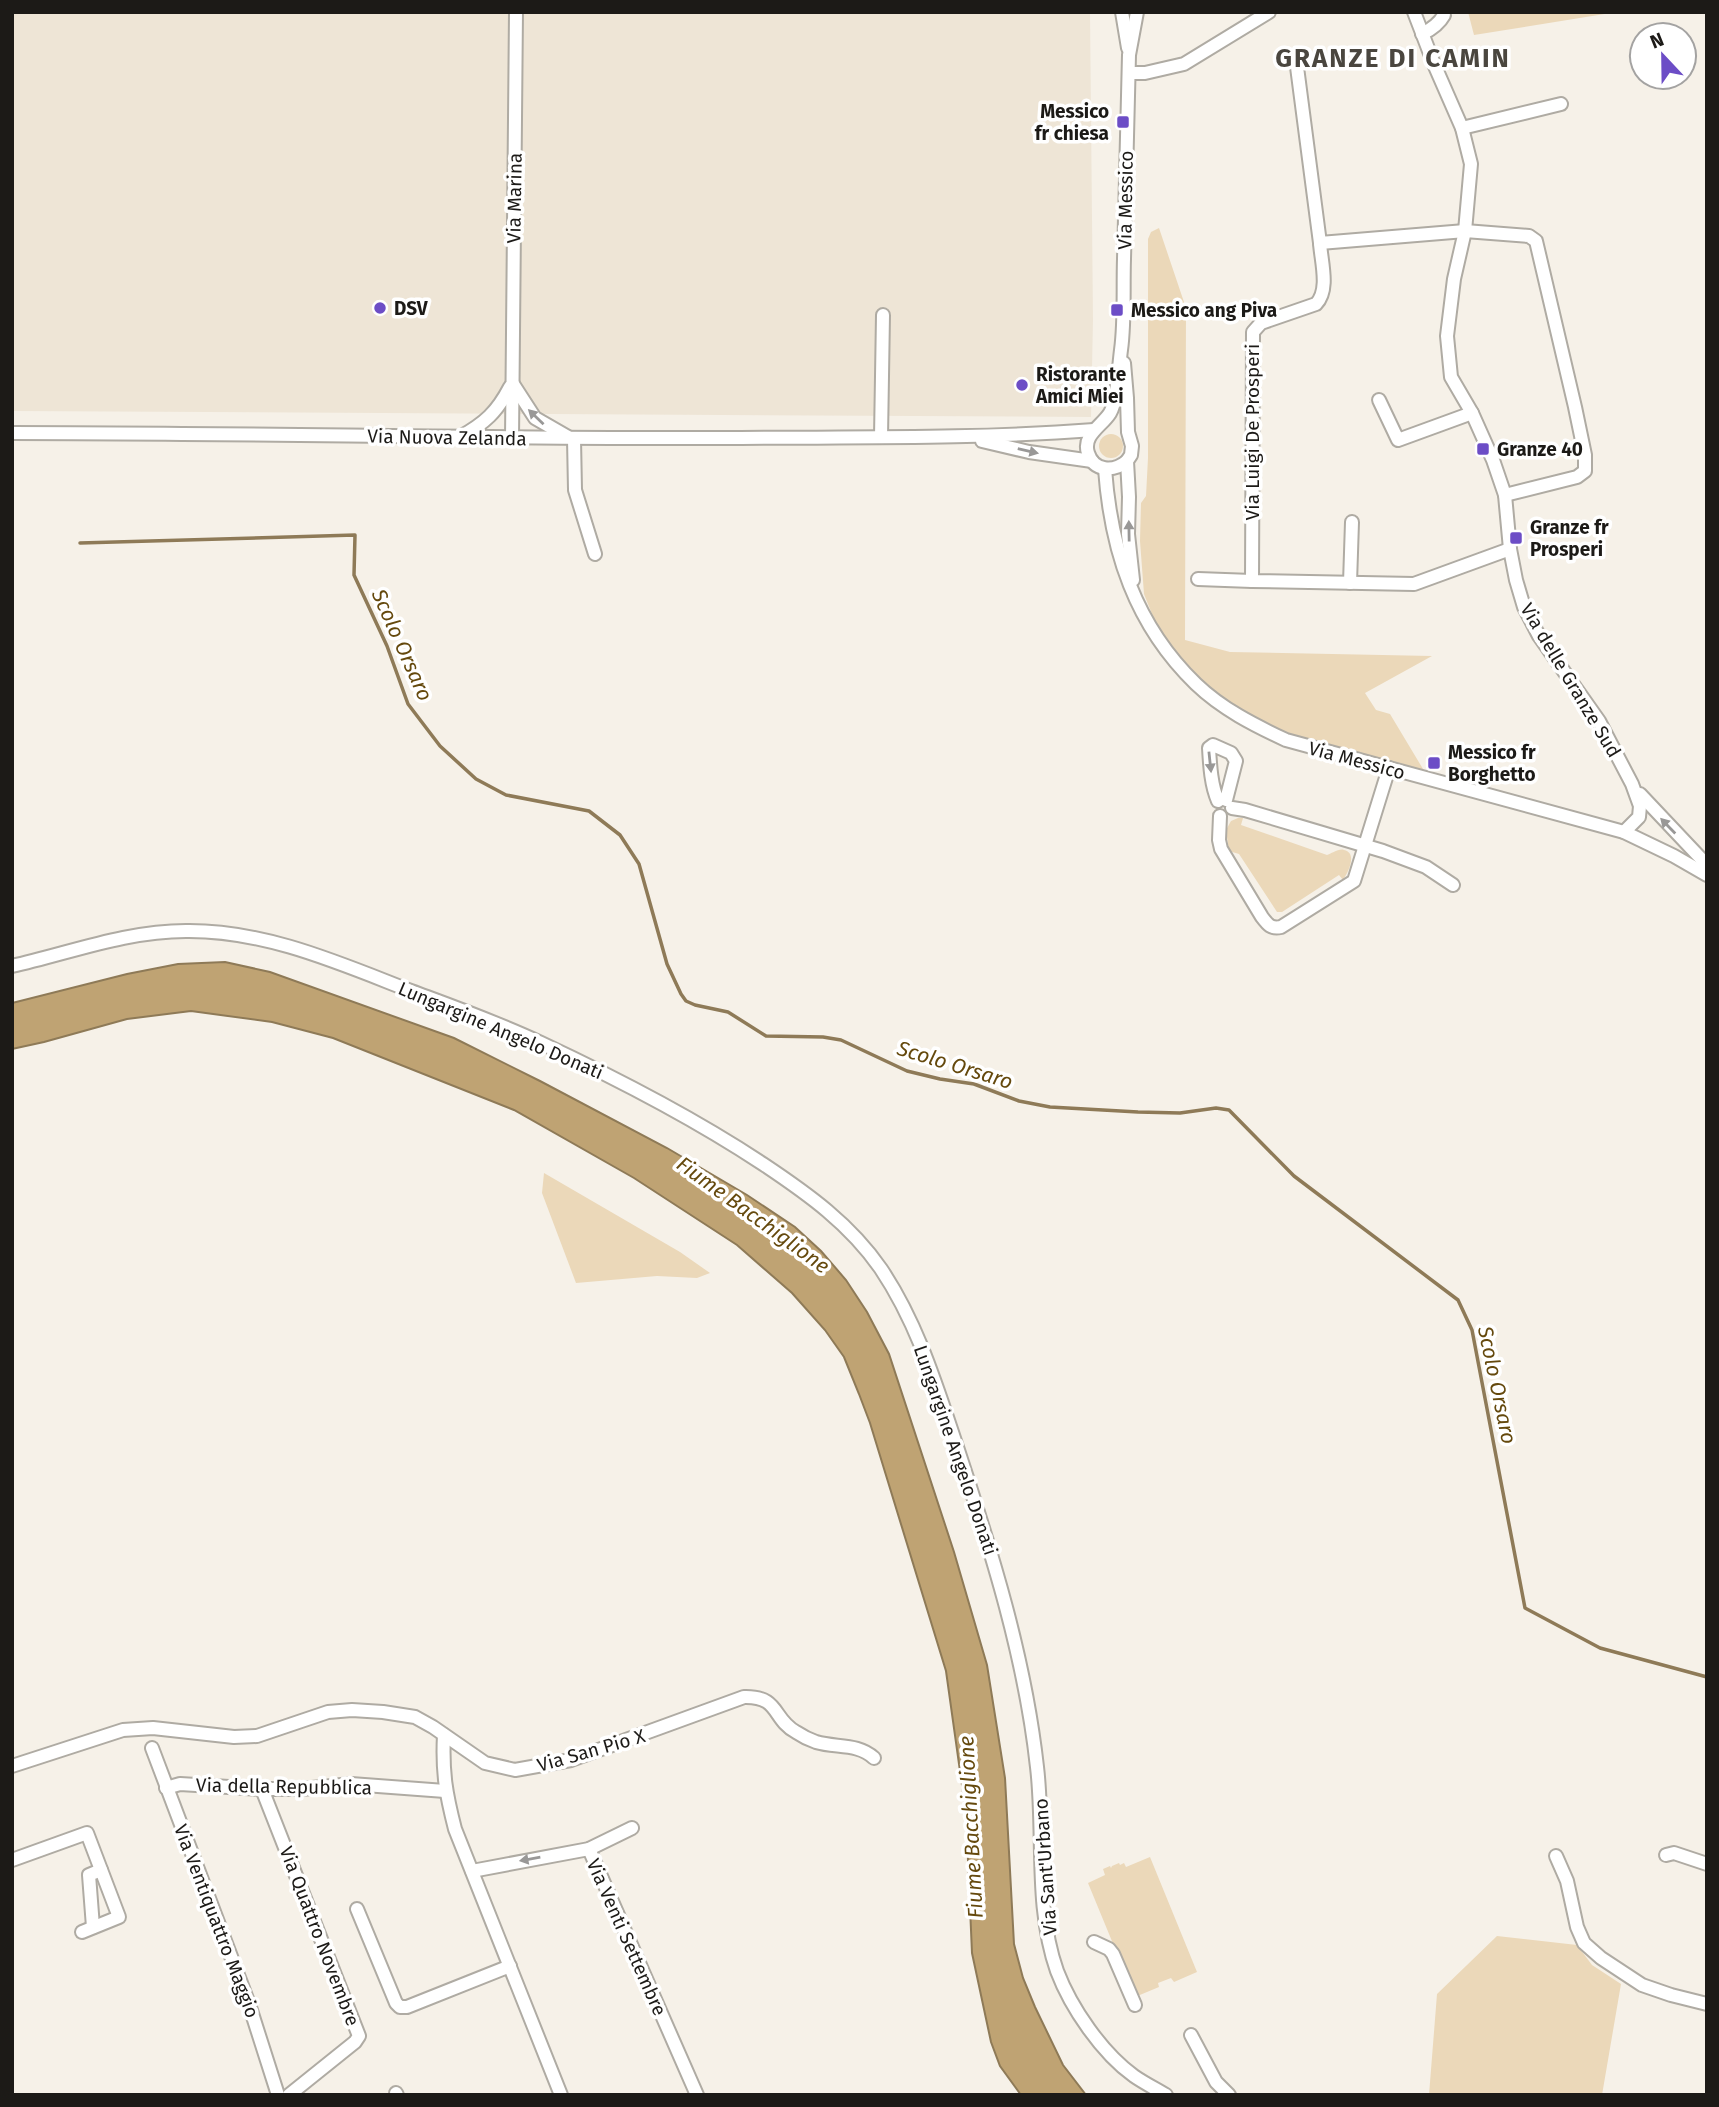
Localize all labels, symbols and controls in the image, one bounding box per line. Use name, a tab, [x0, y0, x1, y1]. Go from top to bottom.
north arrow	[1628, 21, 1698, 91]
text: N	[1647, 28, 1667, 54]
district label: GRANZE DI CAMIN	[1275, 43, 1511, 74]
place label: Messico fr chiesa	[1035, 100, 1109, 145]
marker: Messico fr chiesa	[1115, 114, 1131, 130]
street label: Via Messico	[1113, 150, 1138, 250]
street label: Via Marina	[502, 153, 527, 243]
place label: DSV	[394, 297, 429, 320]
place label: Messico ang Piva	[1131, 299, 1277, 322]
marker: DSV	[372, 300, 388, 316]
marker: Messico ang Piva	[1109, 302, 1125, 318]
street label: Via Luigi De Prosperi	[1241, 344, 1264, 520]
place label: Ristorante Amici Miei	[1035, 363, 1126, 408]
marker: Ristorante Amici Miei	[1014, 377, 1030, 393]
one-way arrow	[527, 409, 545, 425]
street label: Via Nuova Zelanda	[367, 425, 527, 450]
place label: Granze 40	[1497, 438, 1583, 461]
marker: Granze 40	[1475, 441, 1491, 457]
one-way arrow	[1017, 446, 1039, 457]
place label: Granze fr Prosperi	[1530, 516, 1609, 561]
one-way arrow	[1123, 520, 1135, 542]
marker: Granze fr Prosperi	[1508, 530, 1524, 546]
water label: Scolo Orsaro	[365, 584, 438, 705]
street label: Via delle Granze Sud	[1515, 599, 1626, 762]
street label: Via Messico	[1306, 737, 1408, 784]
place label: Messico fr Borghetto	[1448, 741, 1536, 786]
one-way arrow	[1205, 751, 1216, 773]
marker: Messico fr Borghetto	[1426, 755, 1442, 771]
one-way arrow	[1661, 818, 1677, 835]
street label: Lungargine Angelo Donati	[395, 977, 607, 1084]
water label: Scolo Orsaro	[893, 1035, 1016, 1095]
water label: Fiume Bacchiglione	[671, 1151, 835, 1279]
water label: Scolo Orsaro	[1472, 1323, 1522, 1446]
street label: Lungargine Angelo Donati	[909, 1342, 1002, 1558]
street label: Via San Pio X	[535, 1724, 648, 1777]
water label: Fiume Bacchiglione	[953, 1735, 989, 1919]
street label: Via della Repubblica	[196, 1773, 372, 1800]
street label: Via Sant'Urbano	[1029, 1798, 1062, 1936]
street label: Via Ventiquattro Maggio	[169, 1821, 264, 2021]
street label: Via Quattro Novembre	[275, 1843, 364, 2029]
one-way arrow	[519, 1854, 541, 1865]
street label: Via Venti Settembre	[582, 1855, 671, 2019]

